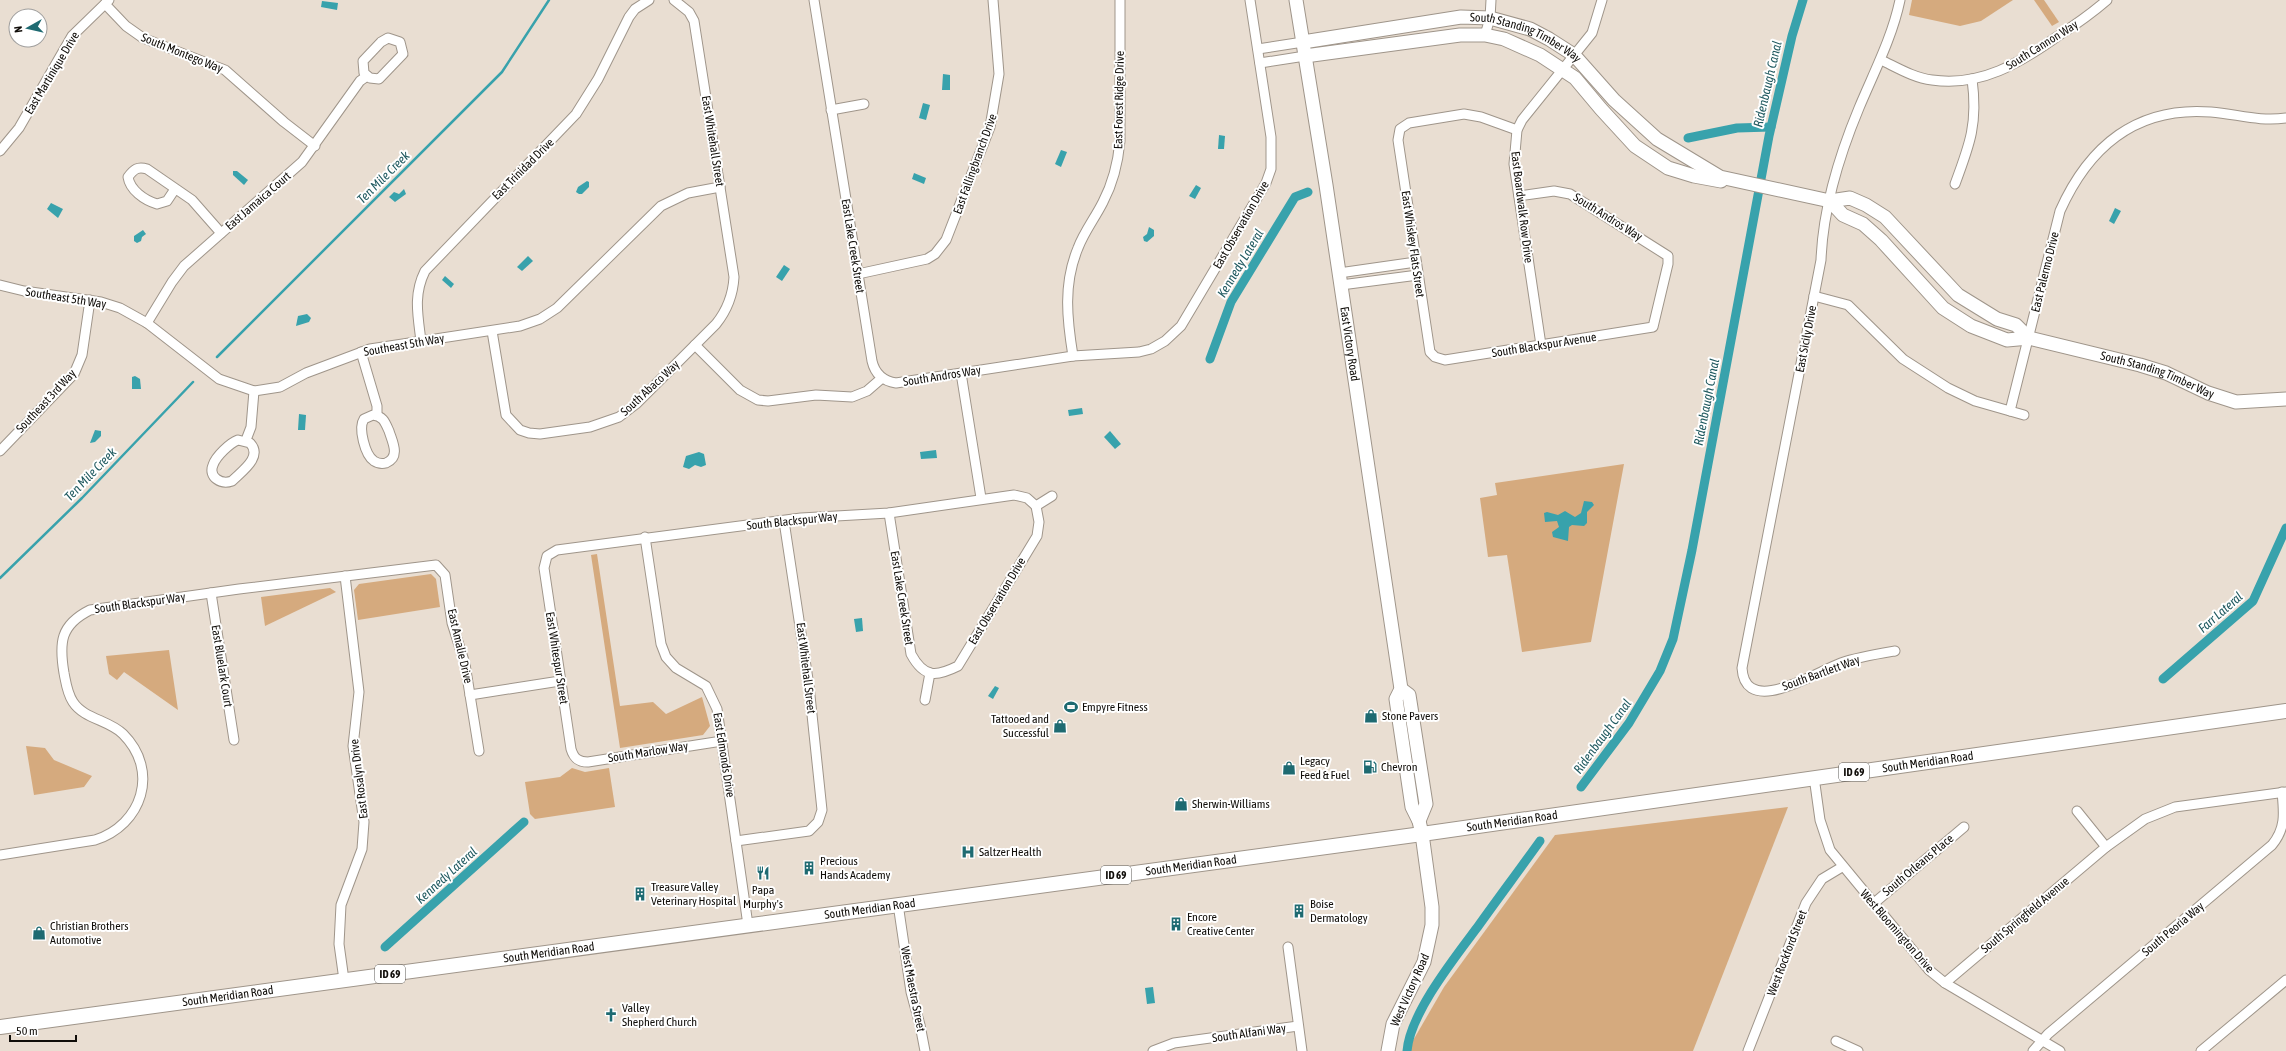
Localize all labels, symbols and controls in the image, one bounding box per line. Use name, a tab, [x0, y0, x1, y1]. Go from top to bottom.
north arrow	[8, 8, 48, 48]
street label: South Standing Timber Way	[1470, 10, 1584, 65]
street label: South Cannon Way	[2004, 17, 2081, 73]
text: N	[12, 25, 24, 33]
street label: East Martinique Drive	[22, 29, 82, 117]
street label: South Montego Way	[139, 30, 225, 76]
water label: Ridenbaugh Canal	[1750, 39, 1785, 129]
street label: East Forest Ridge Drive	[1111, 51, 1127, 149]
street label: East Whitehall Street	[699, 95, 727, 188]
street label: East Fallingbranch Drive	[950, 112, 1000, 216]
street label: East Trinidad Drive	[489, 135, 557, 203]
water label: Ten Mile Creek	[354, 148, 413, 207]
street label: East Boardwalk Row Drive	[1508, 150, 1536, 264]
street label: East Jamaica Court	[223, 169, 294, 233]
street label: East Observation Drive	[1210, 179, 1272, 271]
street label: East Whiskey Flats Street	[1399, 190, 1428, 299]
street label: South Andros Way	[1571, 190, 1645, 244]
street label: East Lake Creek Street	[839, 198, 867, 295]
water label: Kennedy Lateral	[1214, 226, 1267, 300]
street label: East Palermo Drive	[2028, 230, 2062, 314]
street label: Southeast 5th Way	[25, 285, 107, 311]
street label: East Sicily Drive	[1793, 304, 1819, 374]
street label: East Victory Road	[1337, 306, 1362, 382]
street label: South Blackspur Avenue	[1491, 330, 1597, 360]
street label: Southeast 5th Way	[363, 331, 445, 359]
street label: South Standing Timber Way	[2099, 349, 2216, 402]
street label: South Abaco Way	[618, 357, 682, 419]
water label: Ridenbaugh Canal	[1691, 357, 1722, 447]
street label: South Andros Way	[902, 363, 982, 389]
street label: Southeast 3rd Way	[13, 366, 79, 436]
water label: Ten Mile Creek	[61, 444, 120, 504]
street label: South Blackspur Way	[746, 509, 838, 533]
street label: East Lake Creek Street	[888, 550, 916, 647]
street label: East Observation Drive	[966, 555, 1028, 647]
water label: Farr Lateral	[2195, 589, 2246, 636]
street label: South Blackspur Way	[94, 590, 186, 616]
street label: East Amalie Drive	[445, 607, 475, 685]
street label: East Whitespur Street	[543, 611, 571, 706]
street label: East Whitehall Street	[793, 622, 819, 715]
street label: East Bluelark Court	[209, 624, 235, 709]
street label: South Bartlett Way	[1780, 652, 1862, 694]
water label: Ridenbaugh Canal	[1570, 696, 1634, 776]
sports icon: Empyre Fitness	[1063, 699, 1079, 715]
place label: Empyre Fitness	[1082, 700, 1148, 714]
shop icon: Stone Pavers	[1363, 708, 1379, 724]
place label: Stone Pavers	[1382, 709, 1438, 723]
street label: East Edmonds Drive	[710, 712, 738, 798]
place label: Tattooed and Successful	[991, 712, 1050, 740]
shop icon: Tattooed and Successful	[1052, 718, 1068, 734]
street label: East Rosalyn Drive	[347, 738, 371, 820]
street label: South Marlow Way	[607, 739, 689, 765]
street label: South Meridian Road	[1881, 749, 1974, 775]
place label: Legacy Feed & Fuel	[1300, 754, 1351, 782]
fuel station icon: Chevron	[1362, 759, 1378, 775]
shop icon: Legacy Feed & Fuel	[1281, 760, 1297, 776]
place label: Chevron	[1381, 760, 1418, 774]
road number: ID 69	[1839, 763, 1869, 781]
shop icon: Sherwin-Williams	[1173, 796, 1189, 812]
place label: Sherwin-Williams	[1192, 797, 1270, 811]
street label: South Meridian Road	[1466, 808, 1558, 835]
street label: South Orleans Place	[1880, 831, 1956, 899]
water label: Kennedy Lateral	[413, 844, 480, 907]
hospital icon: Saltzer Health	[960, 844, 976, 860]
place label: Saltzer Health	[979, 845, 1042, 859]
street label: South Meridian Road	[1145, 852, 1237, 878]
place label: Precious Hands Academy	[820, 854, 891, 882]
building icon: Precious Hands Academy	[801, 860, 817, 876]
restaurant icon: Papa Murphy's	[755, 865, 771, 881]
road number: ID 69	[1101, 866, 1131, 884]
street label: South Springfield Avenue	[1978, 874, 2072, 956]
place label: Treasure Valley Veterinary Hospital	[651, 880, 737, 908]
place label: Papa Murphy's	[743, 883, 783, 911]
building icon: Treasure Valley Veterinary Hospital	[632, 886, 648, 902]
street label: West Bloomington Drive	[1857, 887, 1937, 975]
street label: South Meridian Road	[824, 896, 916, 922]
place label: Boise Dermatology	[1310, 897, 1368, 925]
street label: South Peoria Way	[2139, 899, 2207, 959]
building icon: Boise Dermatology	[1291, 903, 1307, 919]
street label: West Rockford Street	[1764, 908, 1810, 998]
place label: Encore Creative Center	[1187, 910, 1255, 938]
building icon: Encore Creative Center	[1168, 916, 1184, 932]
place label: Christian Brothers Automotive	[50, 919, 128, 947]
shop icon: Christian Brothers Automotive	[31, 925, 47, 941]
street label: South Meridian Road	[503, 939, 595, 966]
street label: West Maestra Street	[898, 945, 928, 1033]
street label: West Victory Road	[1388, 951, 1432, 1029]
road number: ID 69	[375, 965, 405, 983]
street label: South Meridian Road	[182, 983, 274, 1009]
place label: Valley Shepherd Church	[622, 1001, 697, 1029]
church icon: Valley Shepherd Church	[603, 1007, 619, 1023]
scale bar	[10, 1017, 76, 1043]
street label: South Alfani Way	[1211, 1021, 1287, 1045]
text: 50 m	[16, 1024, 38, 1038]

